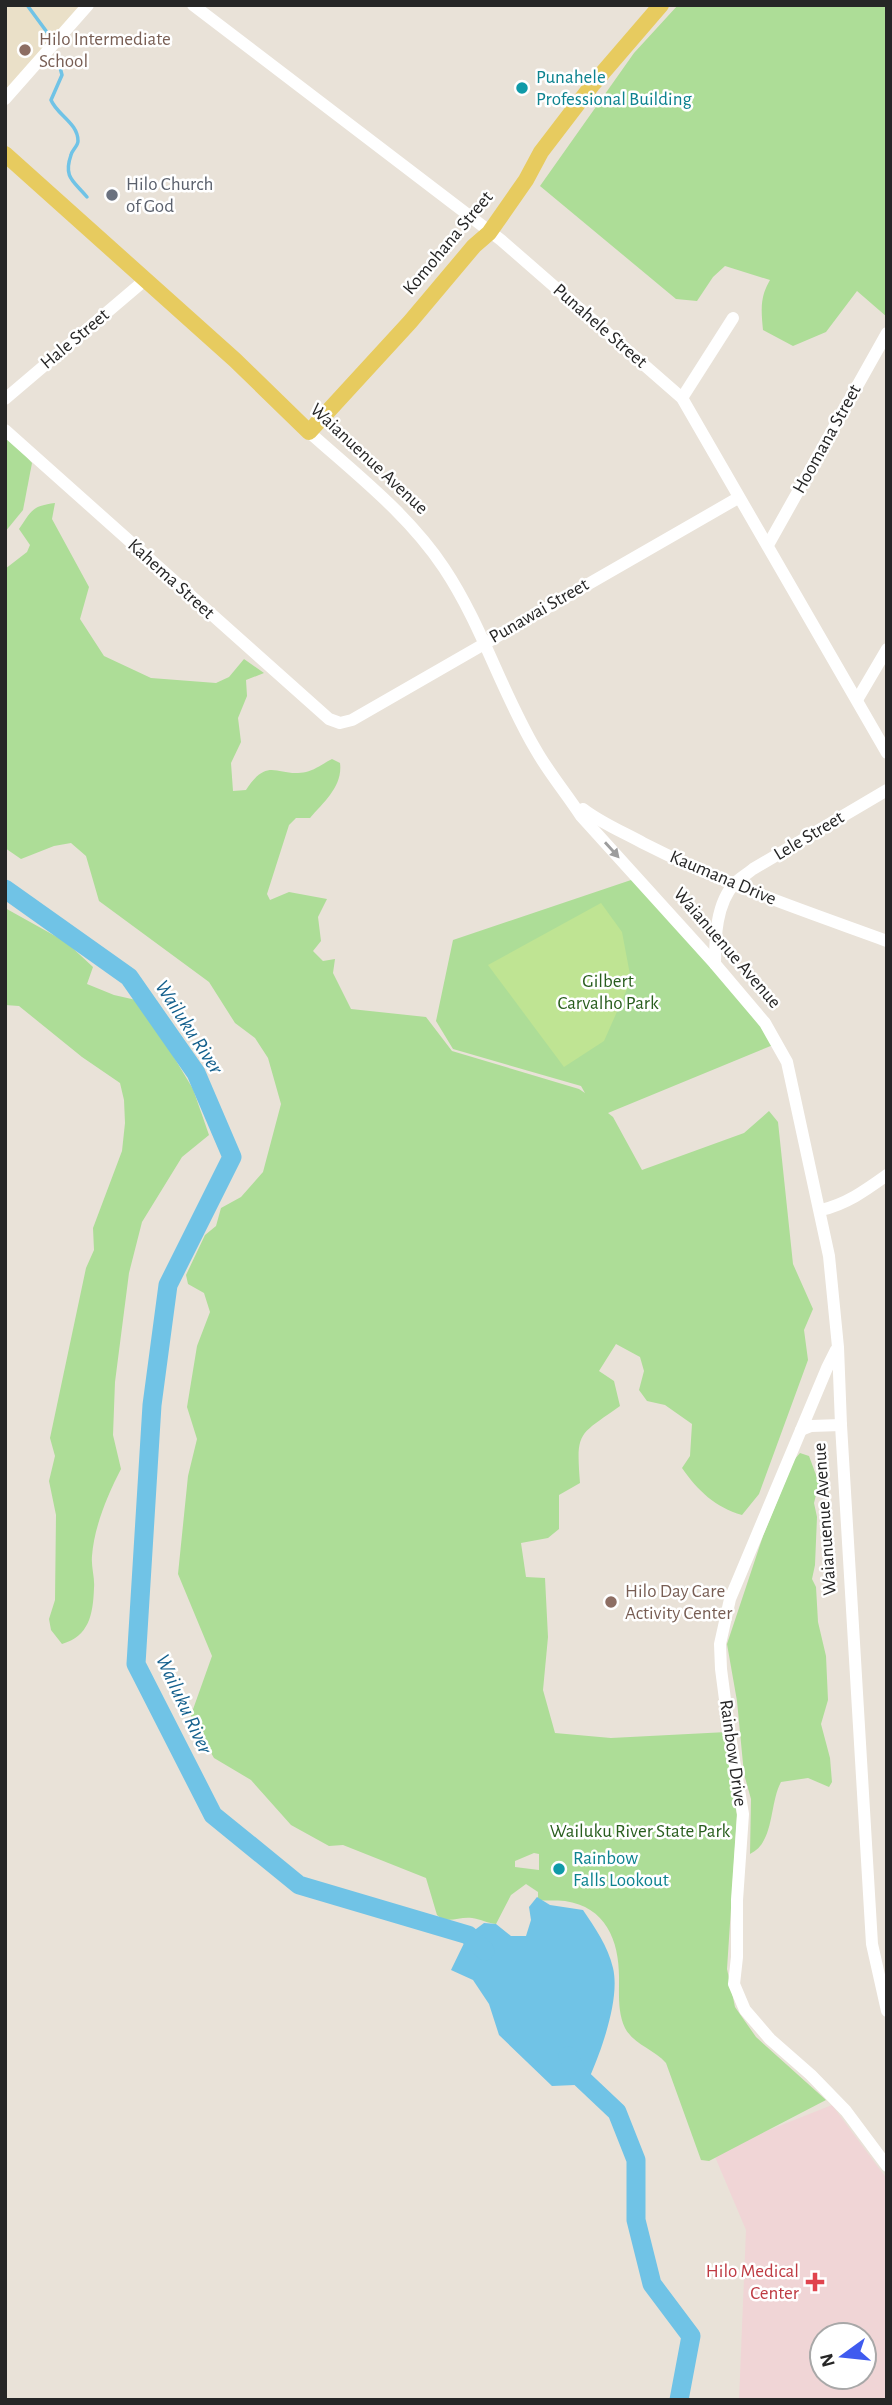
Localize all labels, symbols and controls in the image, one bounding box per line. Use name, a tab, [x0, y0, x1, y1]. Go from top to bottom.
place label: Hilo Intermediate School	[39, 30, 171, 71]
marker: Hilo Intermediate School	[17, 42, 33, 58]
place label: Punahele Professional Building	[536, 68, 692, 109]
marker: Punahele Professional Building	[514, 80, 530, 96]
place label: Hilo Church of God	[126, 175, 213, 216]
marker: Hilo Church of God	[104, 187, 120, 203]
street label: Komohana Street	[399, 188, 497, 298]
street label: Punahele Street	[549, 280, 651, 372]
street label: Hale Street	[37, 305, 113, 373]
street label: Hoomana Street	[789, 381, 865, 497]
street label: Waianuenue Avenue	[307, 400, 431, 518]
street label: Kahema Street	[124, 535, 218, 623]
street label: Punawai Street	[486, 575, 592, 647]
street label: Lele Street	[771, 808, 847, 864]
one-way arrow	[604, 841, 620, 858]
street label: Kaumana Drive	[667, 847, 779, 909]
street label: Waianuenue Avenue	[670, 884, 784, 1012]
park label: Gilbert Carvalho Park	[557, 972, 659, 1013]
water label: Wailuku River	[151, 976, 228, 1079]
street label: Waianuenue Avenue	[810, 1442, 840, 1596]
place label: Hilo Day Care Activity Center	[625, 1582, 732, 1623]
marker: Hilo Day Care Activity Center	[603, 1594, 619, 1610]
water label: Wailuku River	[152, 1651, 217, 1758]
street label: Rainbow Drive	[716, 1698, 750, 1808]
park label: Wailuku River State Park	[550, 1822, 731, 1841]
place label: Rainbow Falls Lookout	[573, 1849, 669, 1890]
marker: Rainbow Falls Lookout	[551, 1861, 567, 1877]
place label: Hilo Medical Center	[706, 2262, 799, 2303]
marker: Hilo Medical Center	[805, 2272, 825, 2292]
north arrow	[808, 2321, 878, 2391]
text: N	[817, 2351, 839, 2369]

